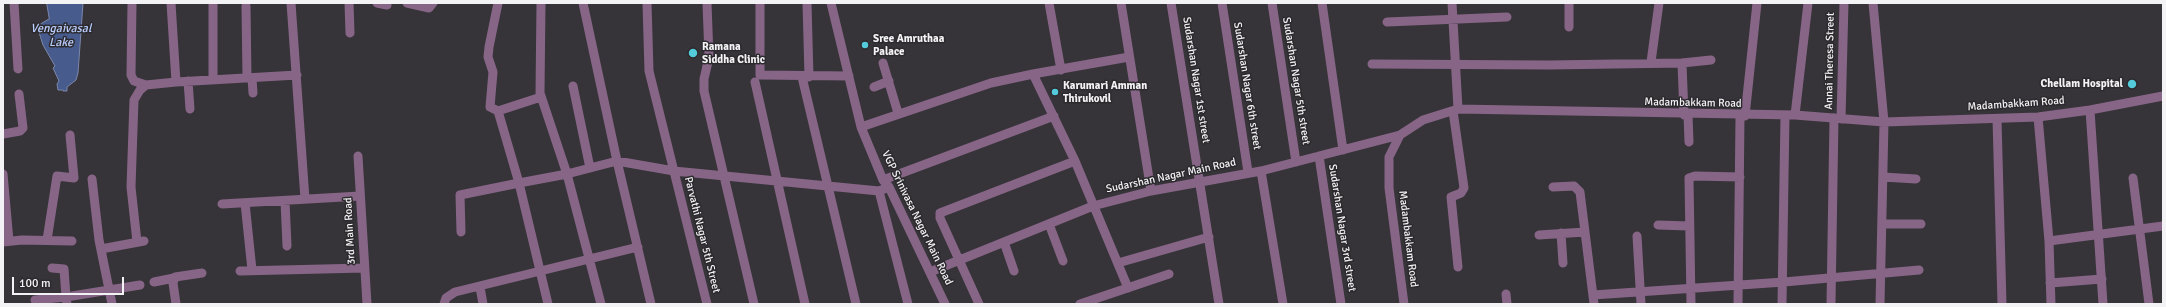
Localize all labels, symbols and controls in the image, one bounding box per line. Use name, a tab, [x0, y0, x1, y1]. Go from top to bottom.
street label: Annai Theresa Street	[1823, 12, 1837, 110]
street label: Sudarshan Nagar 1st street	[1179, 16, 1213, 144]
street label: Sudarshan Nagar 5th street	[1279, 16, 1313, 146]
street label: Sudarshan Nagar 6th street	[1230, 21, 1264, 151]
water label: Vengaivasal Lake	[31, 22, 91, 50]
place label: Sree Amruthaa Palace	[873, 32, 944, 58]
place label: Ramana Siddha Clinic	[702, 40, 765, 66]
marker: Sree Amruthaa Palace	[860, 40, 870, 50]
marker: Ramana Siddha Clinic	[687, 47, 699, 59]
place label: Chellam Hospital	[2041, 77, 2123, 91]
marker: Chellam Hospital	[2126, 78, 2138, 90]
place label: Karumari Amman Thirukovil	[1063, 79, 1147, 105]
marker: Karumari Amman Thirukovil	[1050, 87, 1060, 97]
street label: Madambakkam Road	[1967, 94, 2065, 114]
street label: Madambakkam Road	[1644, 96, 1742, 110]
street label: VGP Srinivasa Nagar Main Road	[879, 149, 955, 287]
street label: Sudarshan Nagar Main Road	[1105, 156, 1237, 196]
street label: Sudarshan Nagar 3rd street	[1325, 163, 1359, 293]
street label: Parvathi Nagar 5th Street	[681, 175, 723, 295]
street label: Madambakkam Road	[1396, 190, 1420, 288]
street label: 3rd Main Road	[342, 197, 358, 265]
scale bar	[14, 269, 126, 295]
text: 100 m	[19, 276, 51, 291]

